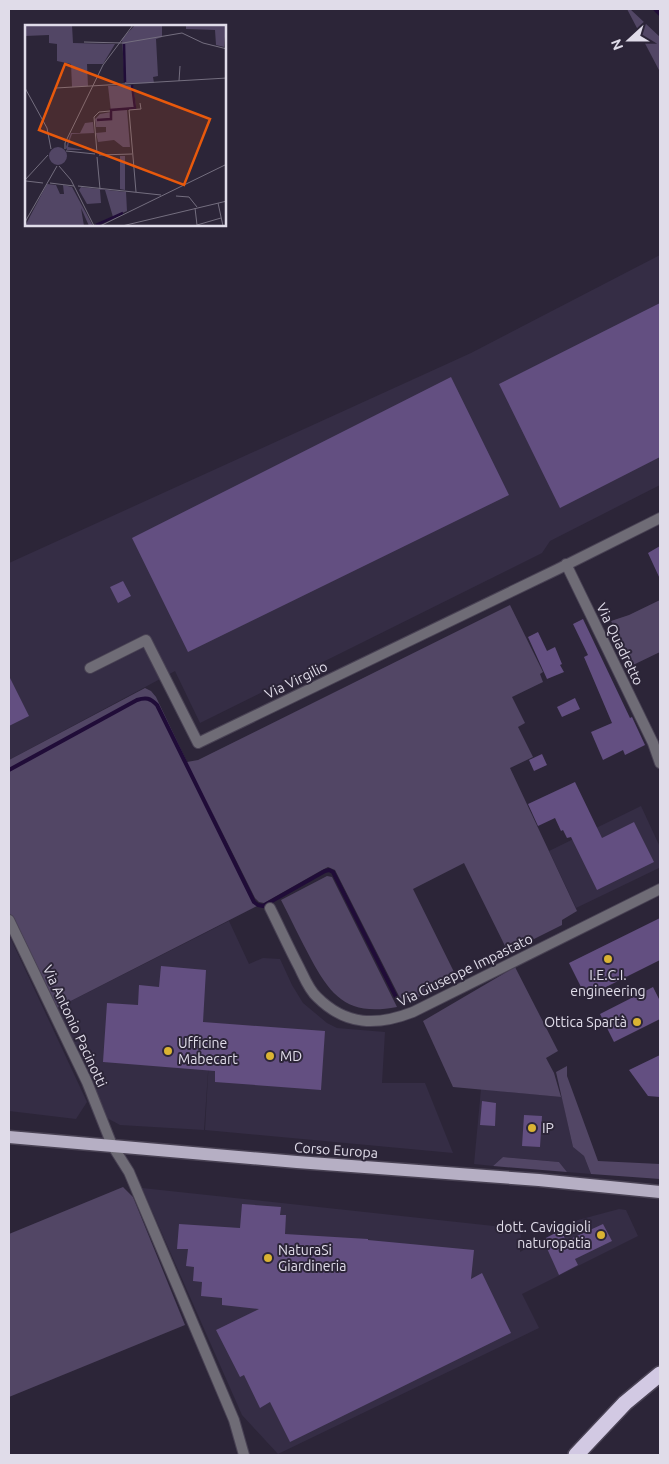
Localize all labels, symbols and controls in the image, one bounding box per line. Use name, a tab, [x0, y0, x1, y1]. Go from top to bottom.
north arrow	[604, 15, 654, 65]
inset map	[25, 25, 226, 226]
text: N	[608, 37, 626, 52]
street label: Via Quadretto	[593, 600, 647, 688]
street label: Via Virgilio	[262, 658, 330, 702]
street label: Via Giuseppe Impastato	[395, 930, 535, 1010]
marker: I.E.C.I. engineering	[602, 953, 614, 965]
street label: Via Antonio Pacinotti	[40, 963, 110, 1089]
place label: I.E.C.I. engineering	[570, 967, 646, 999]
place label: Ottica Spartà	[544, 1014, 627, 1030]
marker: Ottica Spartà	[631, 1016, 643, 1028]
place label: Ufficine Mabecart	[178, 1035, 238, 1067]
marker: Ufficine Mabecart	[162, 1045, 174, 1057]
place label: MD	[280, 1048, 302, 1064]
marker: MD	[264, 1050, 276, 1062]
place label: IP	[542, 1120, 554, 1136]
marker: IP	[526, 1122, 538, 1134]
street label: Corso Europa	[293, 1139, 379, 1161]
place label: dott. Caviggioli naturopatia	[496, 1219, 591, 1251]
marker: dott. Caviggioli naturopatia	[595, 1229, 607, 1241]
place label: NaturaSi Giardineria	[278, 1242, 346, 1274]
marker: NaturaSi Giardineria	[262, 1252, 274, 1264]

